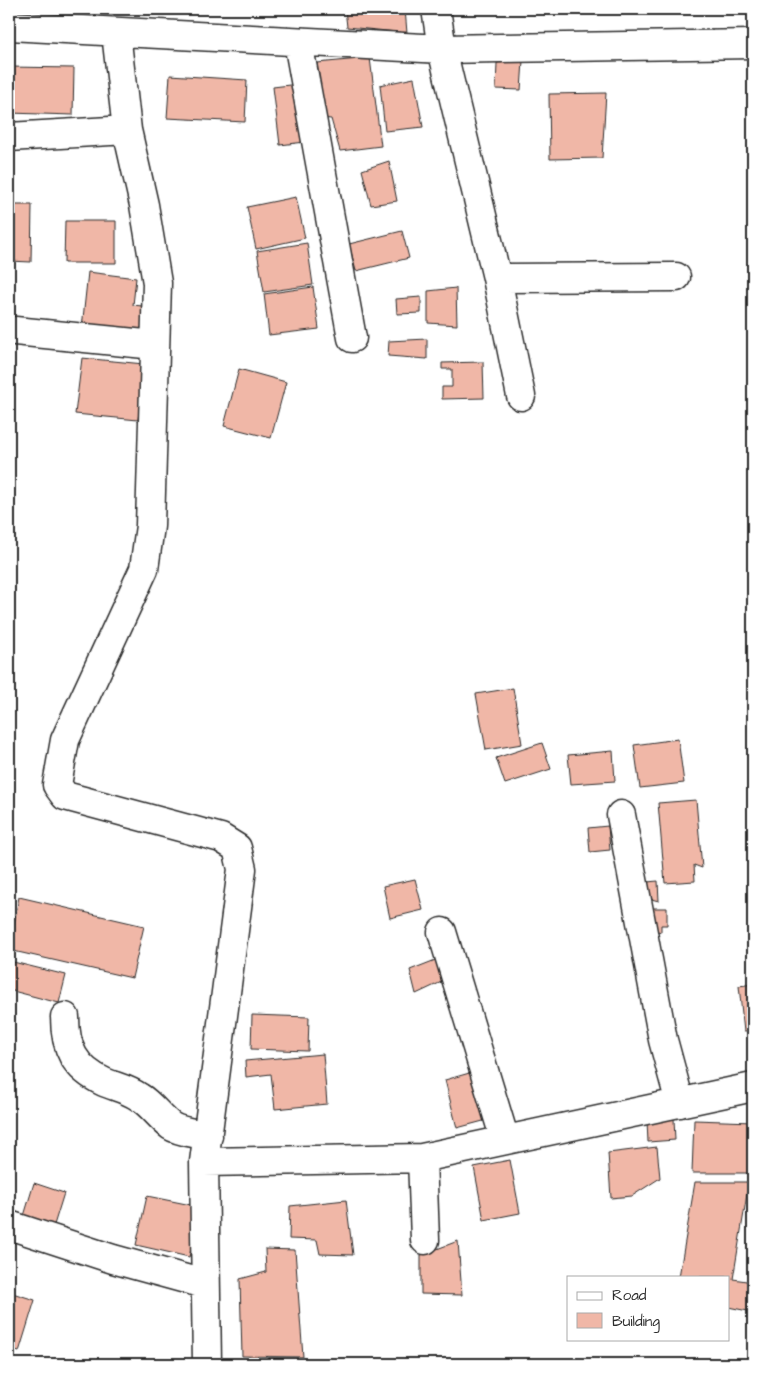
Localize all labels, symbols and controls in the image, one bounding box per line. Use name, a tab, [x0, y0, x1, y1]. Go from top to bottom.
legend	[567, 1276, 730, 1340]
text: Road	[612, 1285, 647, 1306]
text: Building	[612, 1311, 660, 1333]

